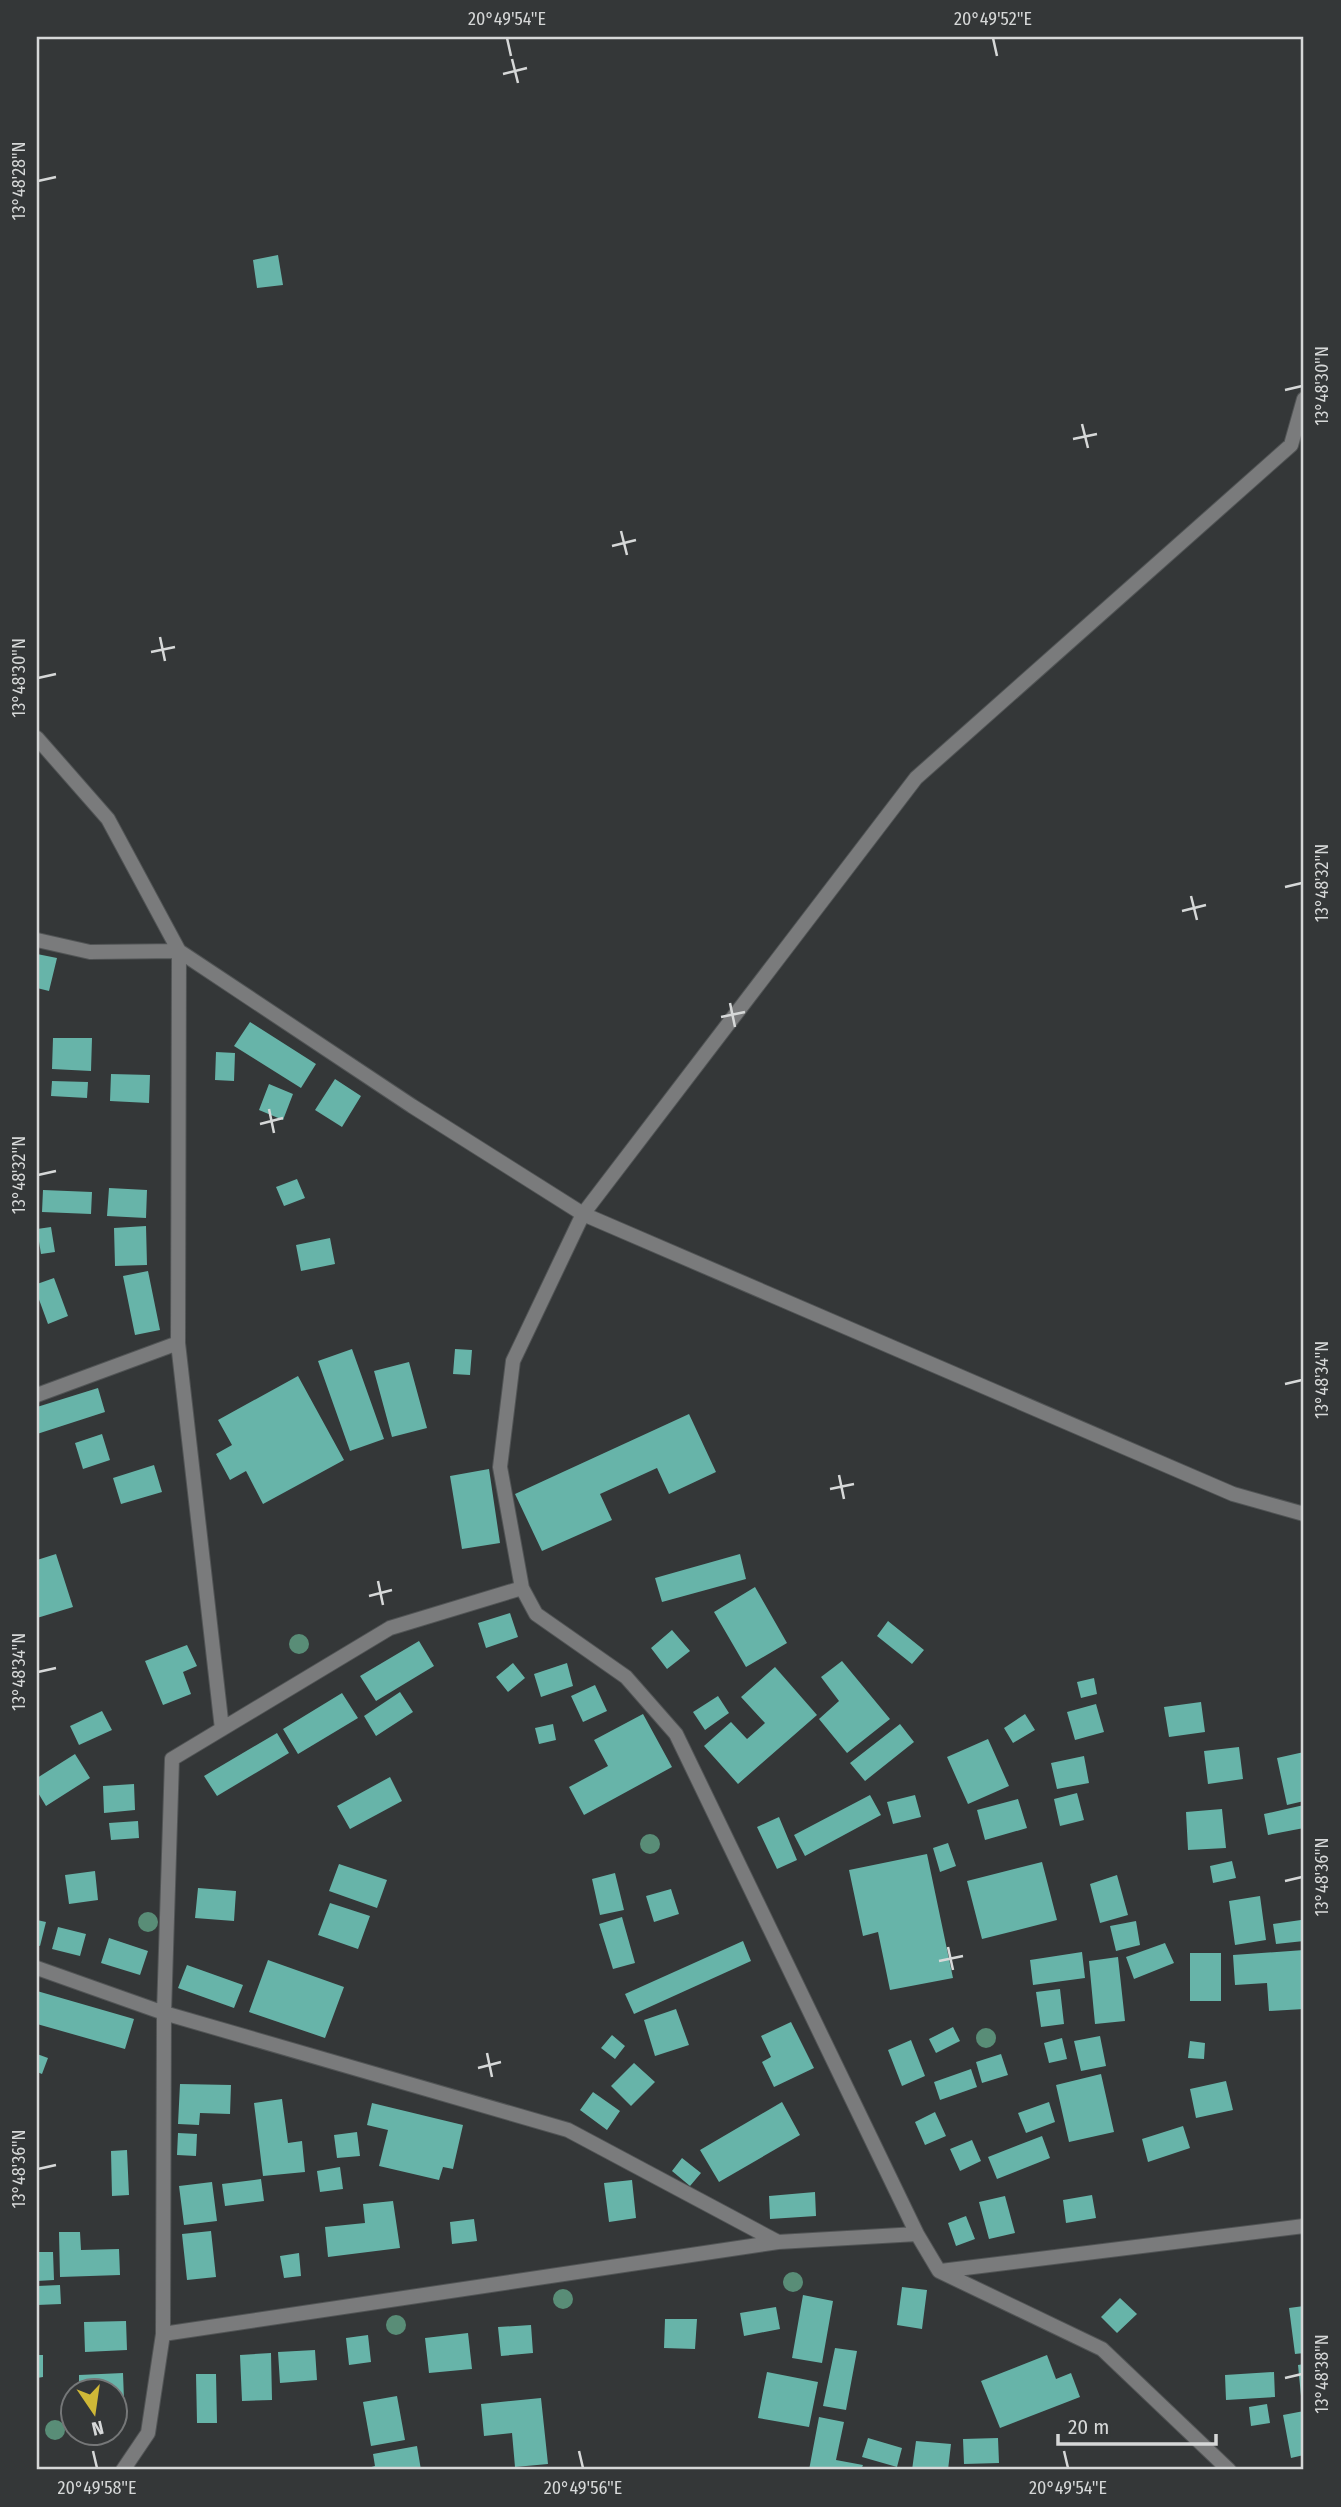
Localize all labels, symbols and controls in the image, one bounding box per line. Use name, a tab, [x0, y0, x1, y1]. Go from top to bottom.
text: 20°49'54"E	[468, 8, 546, 30]
text: 20°49'52"E	[954, 8, 1032, 30]
text: 13°48'28"N	[8, 141, 30, 221]
text: 13°48'30"N	[1311, 346, 1333, 426]
text: 13°48'30"N	[8, 638, 30, 718]
text: 13°48'32"N	[1311, 844, 1333, 922]
text: 13°48'32"N	[8, 1136, 30, 1214]
text: 13°48'34"N	[1311, 1341, 1333, 1419]
text: 13°48'34"N	[8, 1633, 30, 1711]
text: 13°48'36"N	[1311, 1837, 1333, 1917]
text: 13°48'36"N	[8, 2129, 30, 2209]
text: 13°48'38"N	[1311, 2334, 1333, 2414]
north arrow	[60, 2378, 130, 2448]
scale bar	[1058, 2402, 1215, 2446]
text: 20 m	[1068, 2414, 1109, 2440]
text: N	[90, 2416, 106, 2441]
text: 20°49'58"E	[58, 2477, 136, 2499]
text: 20°49'56"E	[544, 2477, 622, 2499]
text: 20°49'54"E	[1029, 2477, 1107, 2499]

